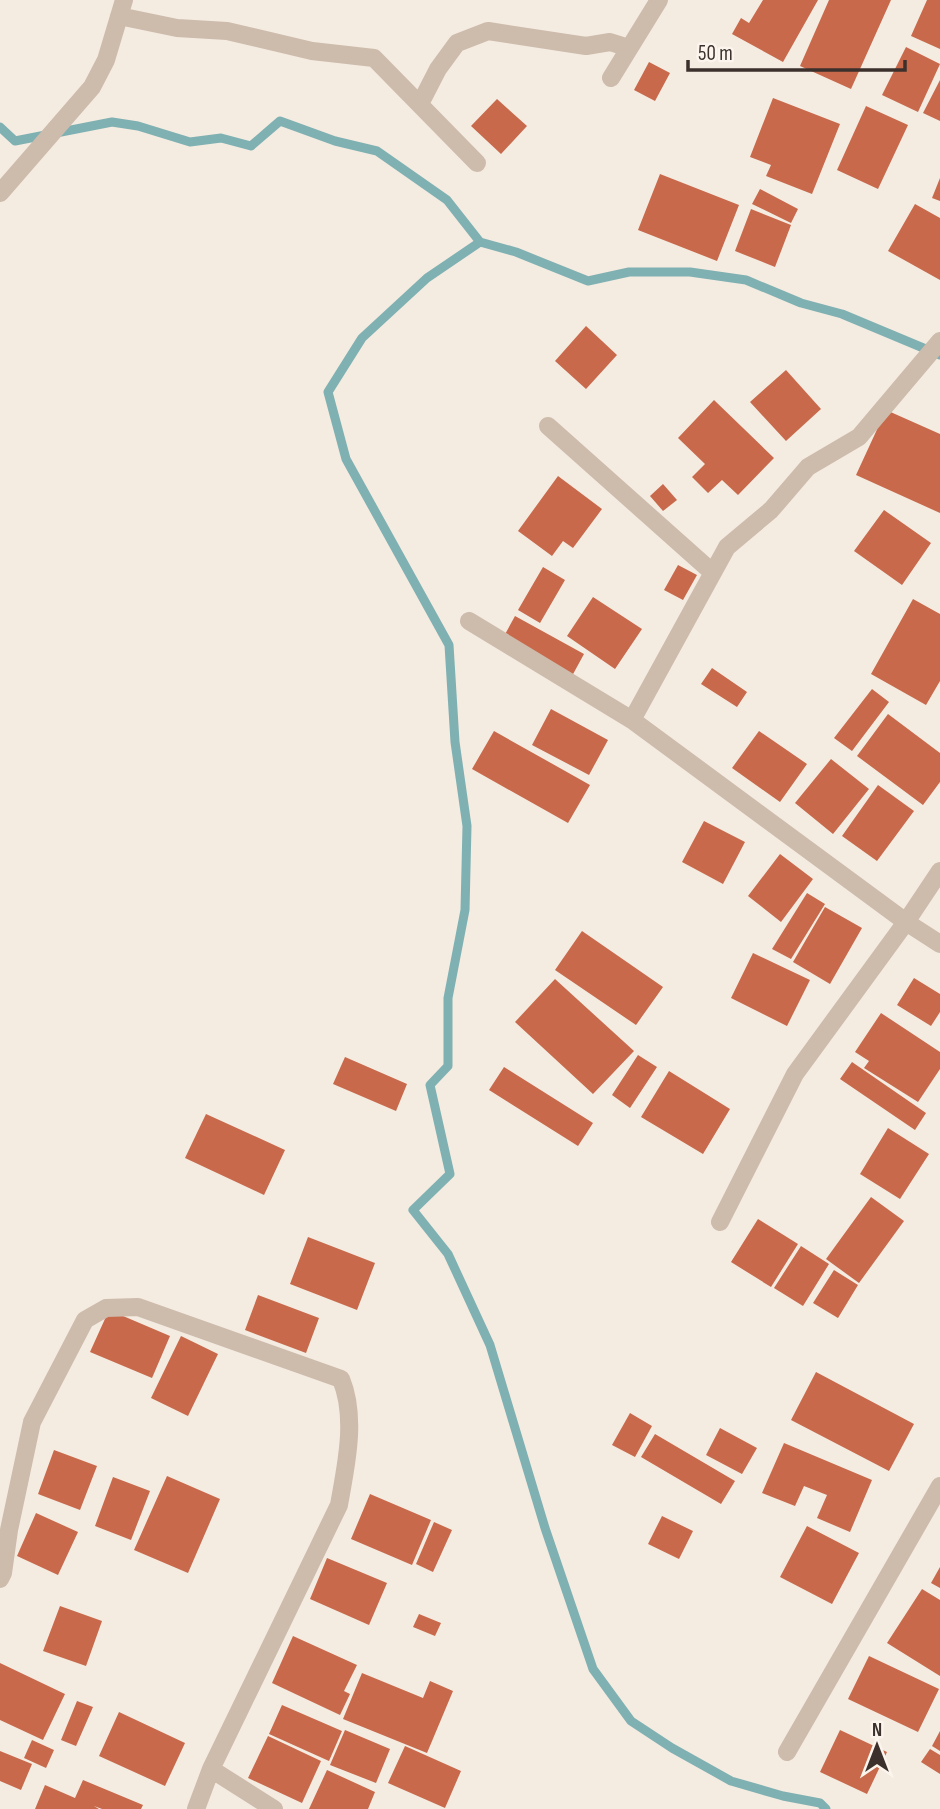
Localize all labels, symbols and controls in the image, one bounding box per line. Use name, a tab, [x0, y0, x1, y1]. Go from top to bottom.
scale bar	[688, 28, 905, 72]
text: 50 m	[698, 41, 733, 66]
north arrow	[842, 1711, 912, 1781]
text: N	[872, 1719, 882, 1742]

